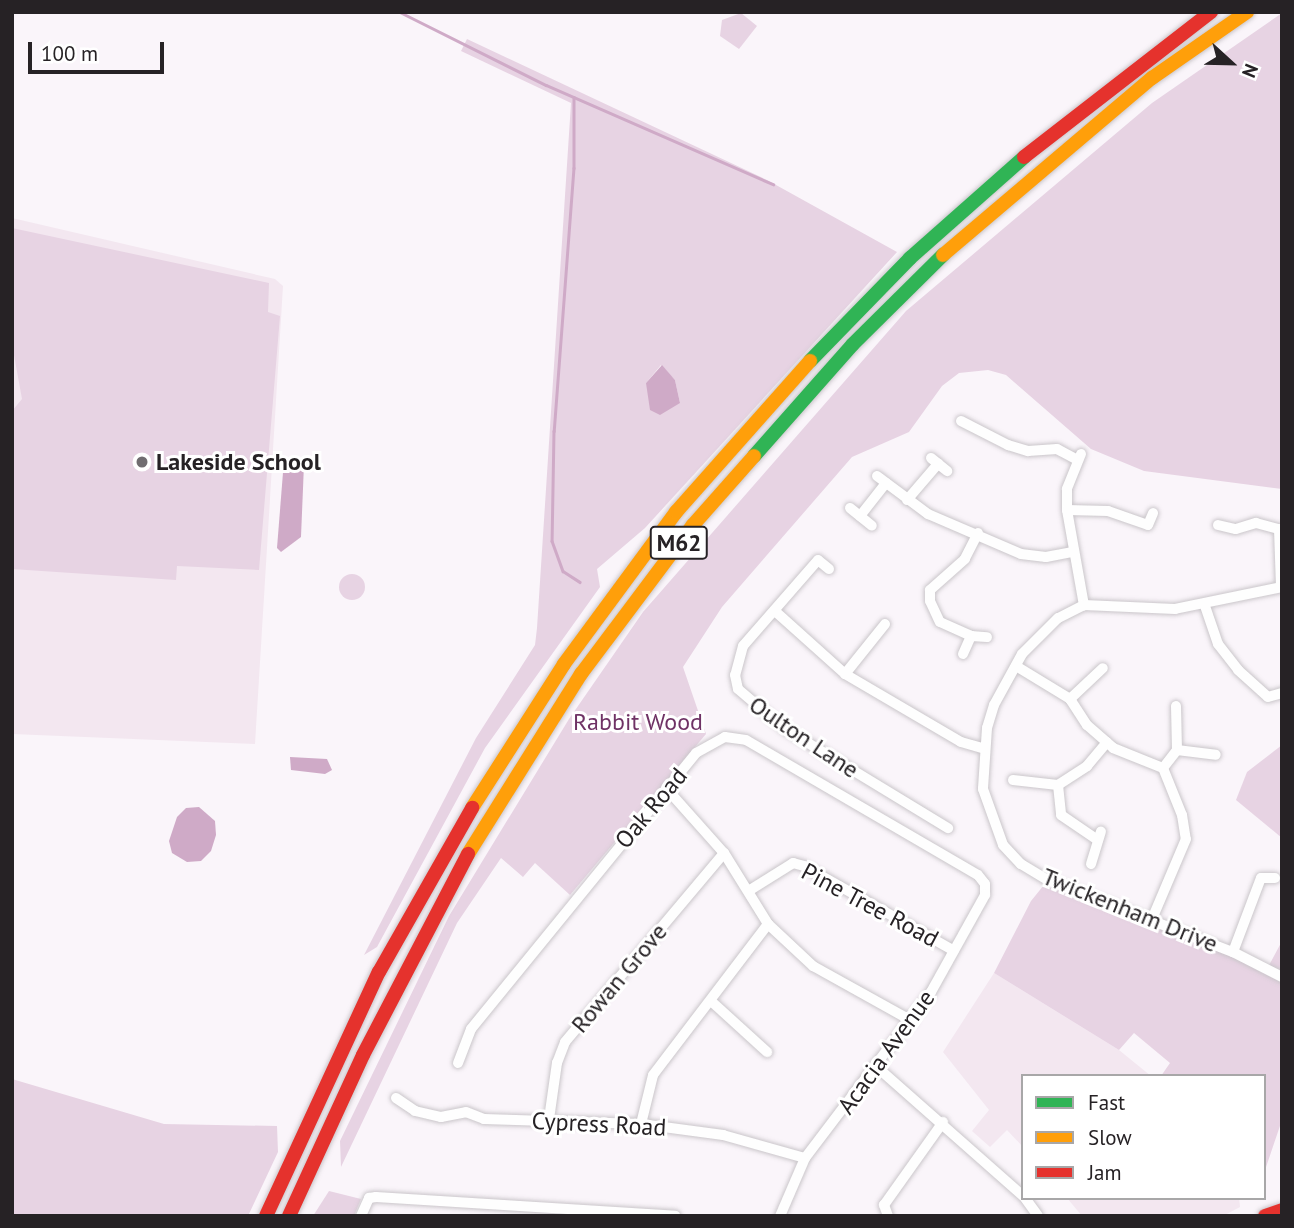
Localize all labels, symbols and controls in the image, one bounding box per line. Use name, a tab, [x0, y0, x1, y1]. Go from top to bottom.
scale bar	[32, 28, 168, 72]
north arrow	[1196, 28, 1266, 98]
text: 100 m	[41, 40, 98, 67]
text: N	[1237, 61, 1264, 81]
place label: Lakeside School	[156, 448, 321, 476]
marker: Lakeside School	[134, 454, 150, 470]
road number: M62	[649, 524, 709, 562]
street label: Oulton Lane	[744, 690, 864, 784]
park label: Rabbit Wood	[573, 708, 703, 736]
street label: Oak Road	[609, 762, 693, 854]
street label: Pine Tree Road	[796, 857, 944, 953]
street label: Twickenham Drive	[1038, 862, 1222, 958]
street label: Rowan Grove	[565, 918, 673, 1038]
street label: Acacia Avenue	[831, 984, 941, 1120]
legend	[1021, 1074, 1266, 1200]
text: Fast	[1088, 1089, 1125, 1116]
street label: Cypress Road	[531, 1106, 667, 1142]
text: Slow	[1088, 1124, 1132, 1151]
text: Jam	[1088, 1159, 1122, 1186]

